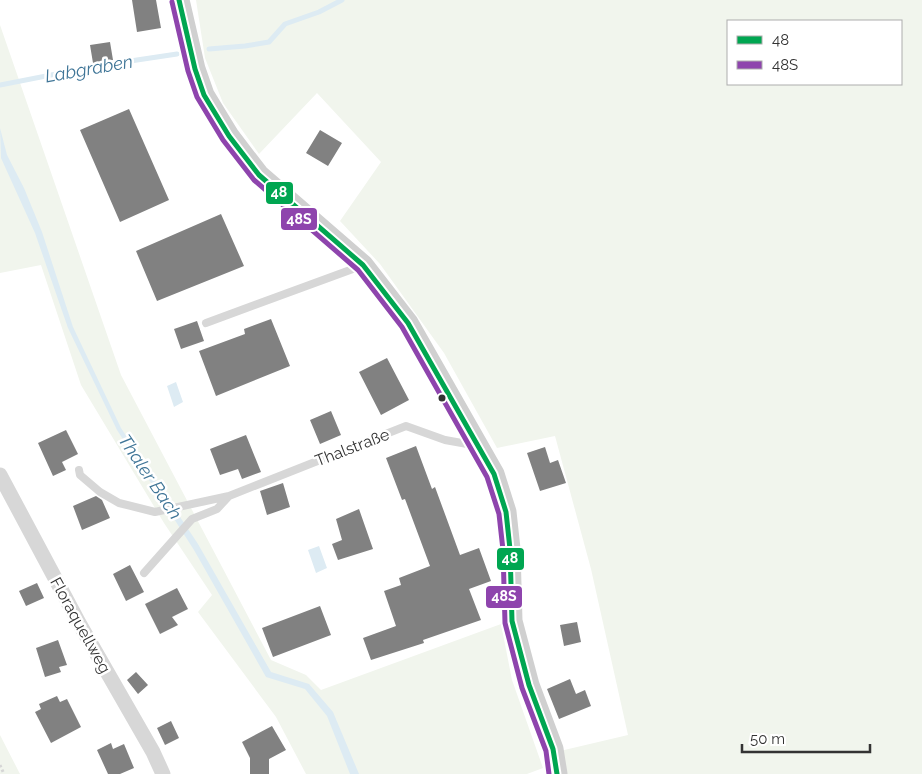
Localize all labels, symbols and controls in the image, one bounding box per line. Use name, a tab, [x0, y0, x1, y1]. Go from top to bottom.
legend	[727, 20, 902, 85]
text: 48	[772, 31, 789, 49]
water label: Labgraben	[43, 50, 134, 87]
text: 48S	[772, 56, 798, 74]
line badge: 48	[265, 181, 294, 205]
text: 48	[271, 184, 287, 200]
line badge: 48S	[280, 207, 318, 231]
text: 48S	[286, 211, 312, 227]
unlabelled marker	[437, 393, 447, 403]
street label: Thalstraße	[312, 425, 392, 470]
water label: Thaler Bach	[114, 430, 186, 523]
line badge: 48	[496, 547, 525, 571]
text: 48	[502, 550, 518, 566]
street label: Floraquellweg	[46, 574, 115, 677]
line badge: 48S	[485, 585, 523, 609]
text: 48S	[491, 588, 517, 604]
scale bar	[742, 722, 870, 754]
text: 50 m	[750, 730, 785, 748]

